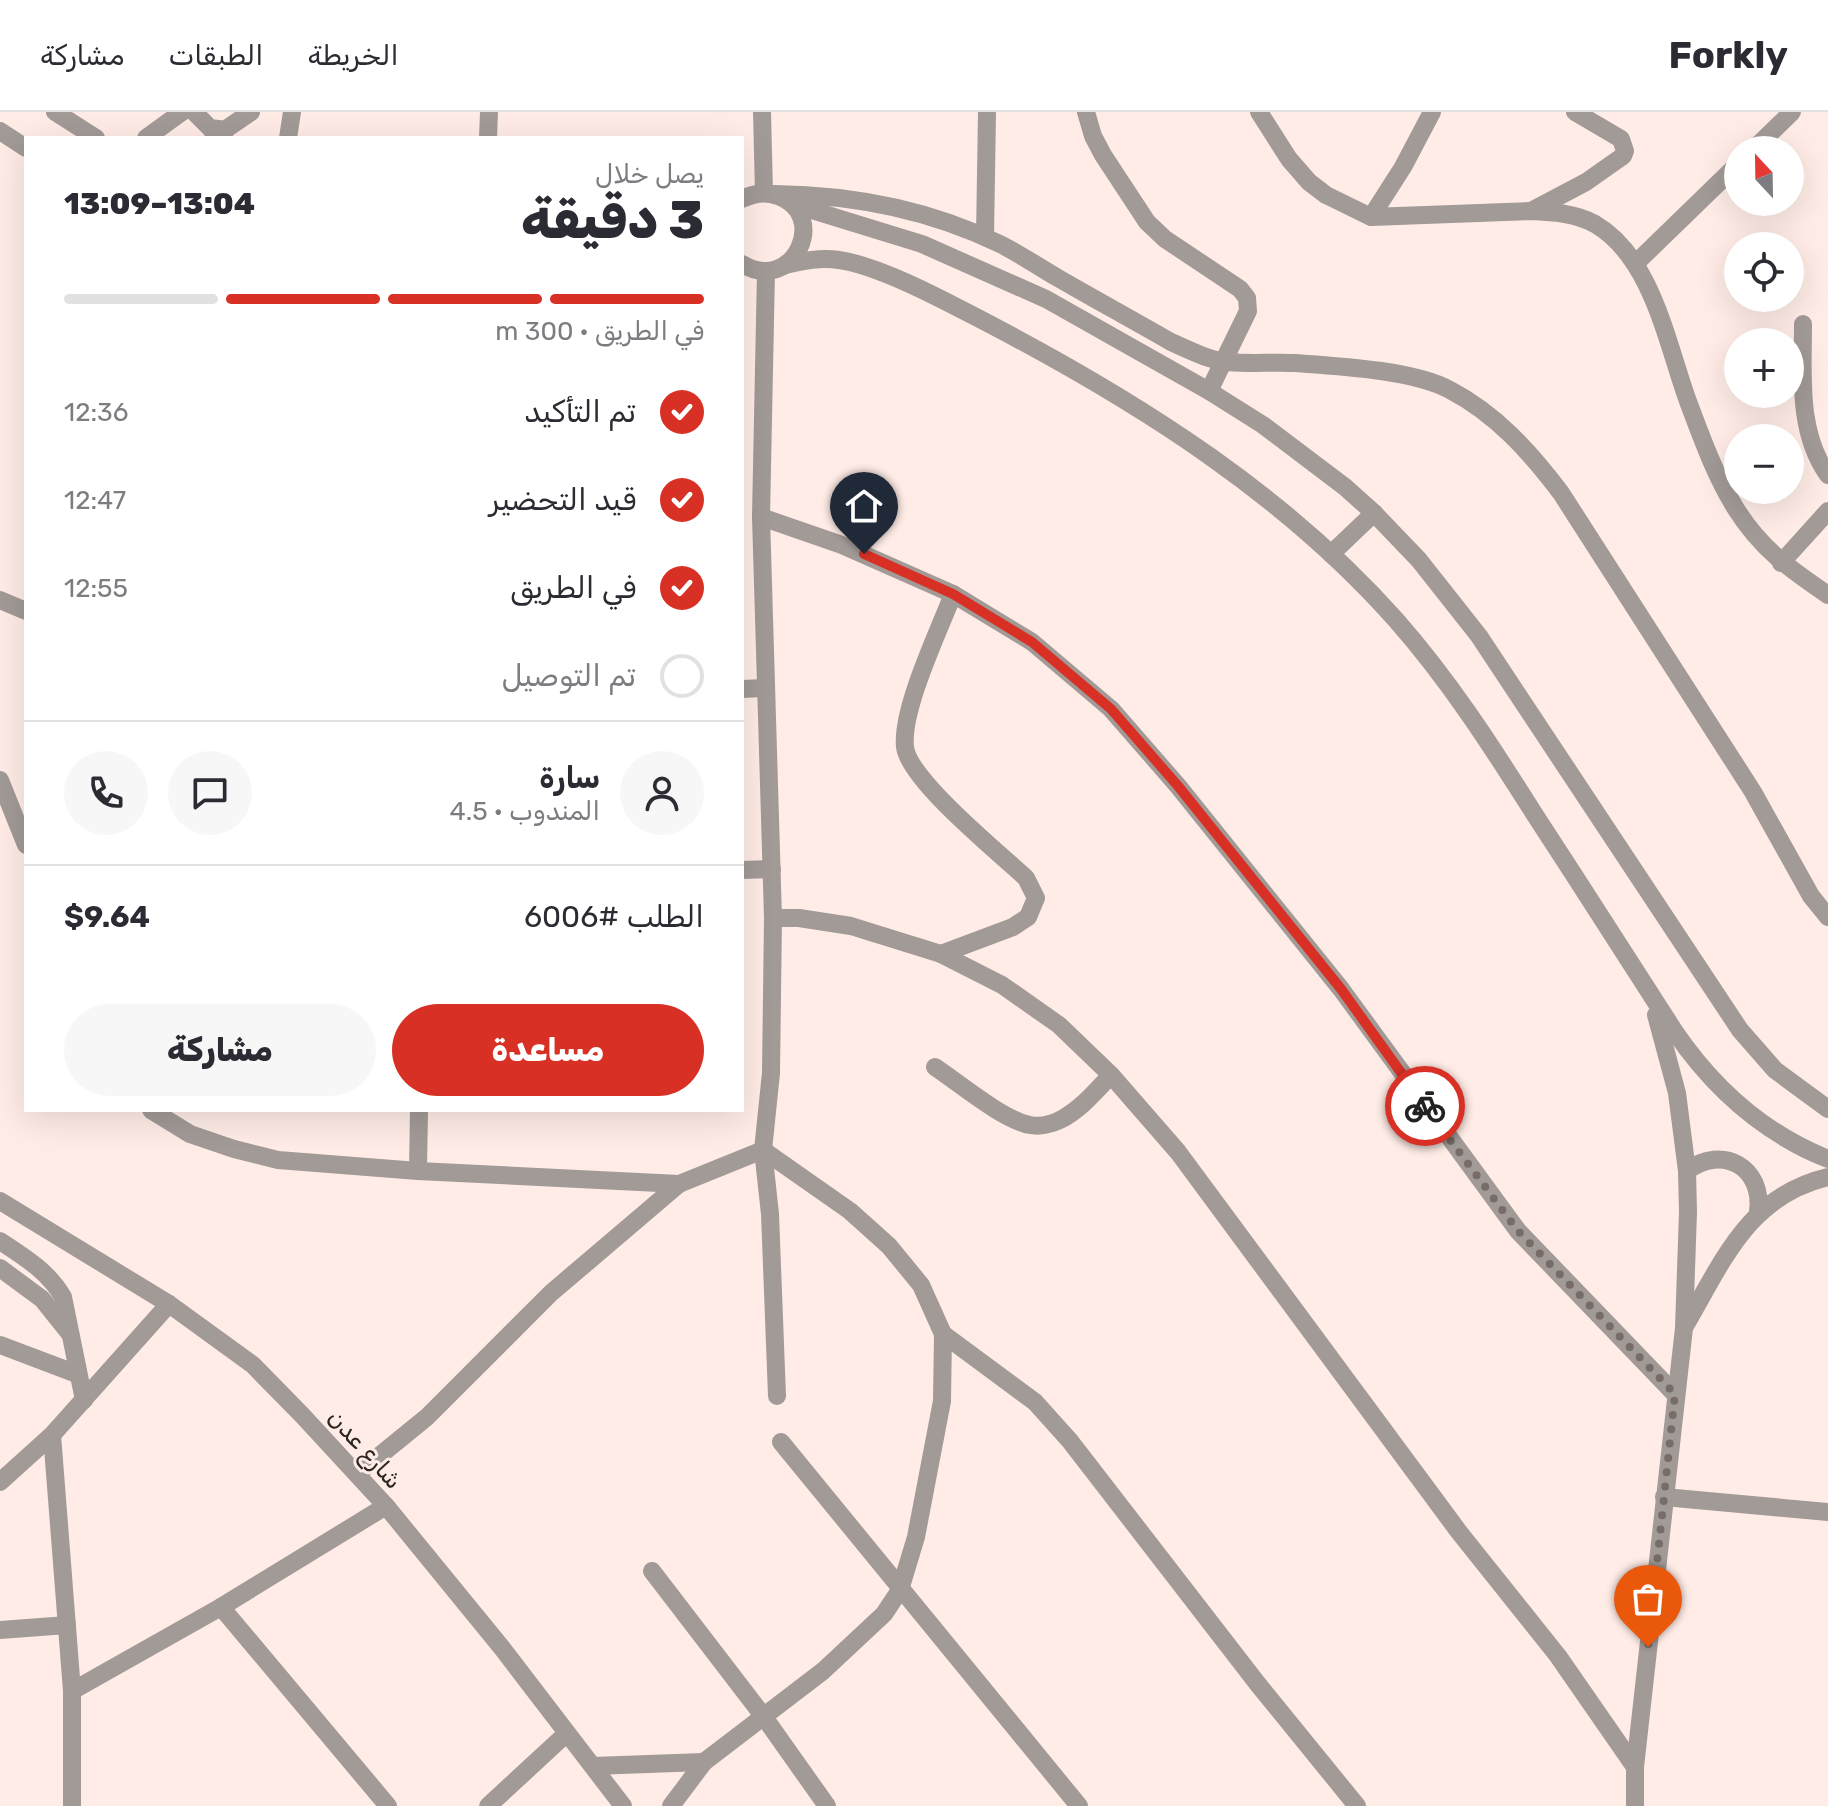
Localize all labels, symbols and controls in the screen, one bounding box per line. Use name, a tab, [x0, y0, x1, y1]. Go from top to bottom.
text: Forkly	[1669, 32, 1788, 78]
text: مشاركة	[40, 39, 124, 72]
text: الطبقات	[168, 39, 263, 72]
text: الخريطة	[307, 39, 399, 72]
north arrow	[1724, 136, 1804, 216]
map controls	[1724, 136, 1804, 504]
text: يصل خلال	[595, 159, 704, 190]
text: 13:04–13:09	[64, 186, 255, 222]
text: 3 دقيقة	[521, 189, 704, 251]
button: locate	[1724, 232, 1804, 312]
text: في الطريق · 300 m	[495, 316, 704, 347]
button: +	[1724, 328, 1804, 408]
icon: check	[660, 390, 704, 434]
text: تم التأكيد	[524, 394, 636, 430]
text: 12:36	[64, 397, 128, 428]
button: −	[1724, 424, 1804, 504]
pin	[830, 472, 898, 554]
icon: check	[660, 478, 704, 522]
text: قيد التحضير	[489, 482, 636, 518]
icon: home	[842, 484, 886, 528]
text: 12:47	[64, 485, 126, 516]
icon: check	[660, 566, 704, 610]
text: في الطريق	[510, 570, 636, 606]
text: 12:55	[64, 573, 128, 604]
text: تم التوصيل	[501, 658, 636, 694]
button: phone	[64, 751, 148, 835]
button: chat	[168, 751, 252, 835]
button: person	[620, 751, 704, 835]
text: سارة	[539, 760, 600, 796]
text: المندوب · 4.5	[450, 796, 600, 827]
text: $9.64	[64, 899, 150, 935]
text: الطلب #6006	[524, 899, 704, 935]
button: مشاركة	[64, 1004, 376, 1096]
button: مساعدة	[392, 1004, 704, 1096]
courier	[1385, 1066, 1465, 1146]
icon: bike	[1403, 1084, 1447, 1128]
street label: شارع عدن	[321, 1403, 408, 1496]
pin	[1614, 1565, 1682, 1647]
icon: bag	[1626, 1577, 1670, 1621]

